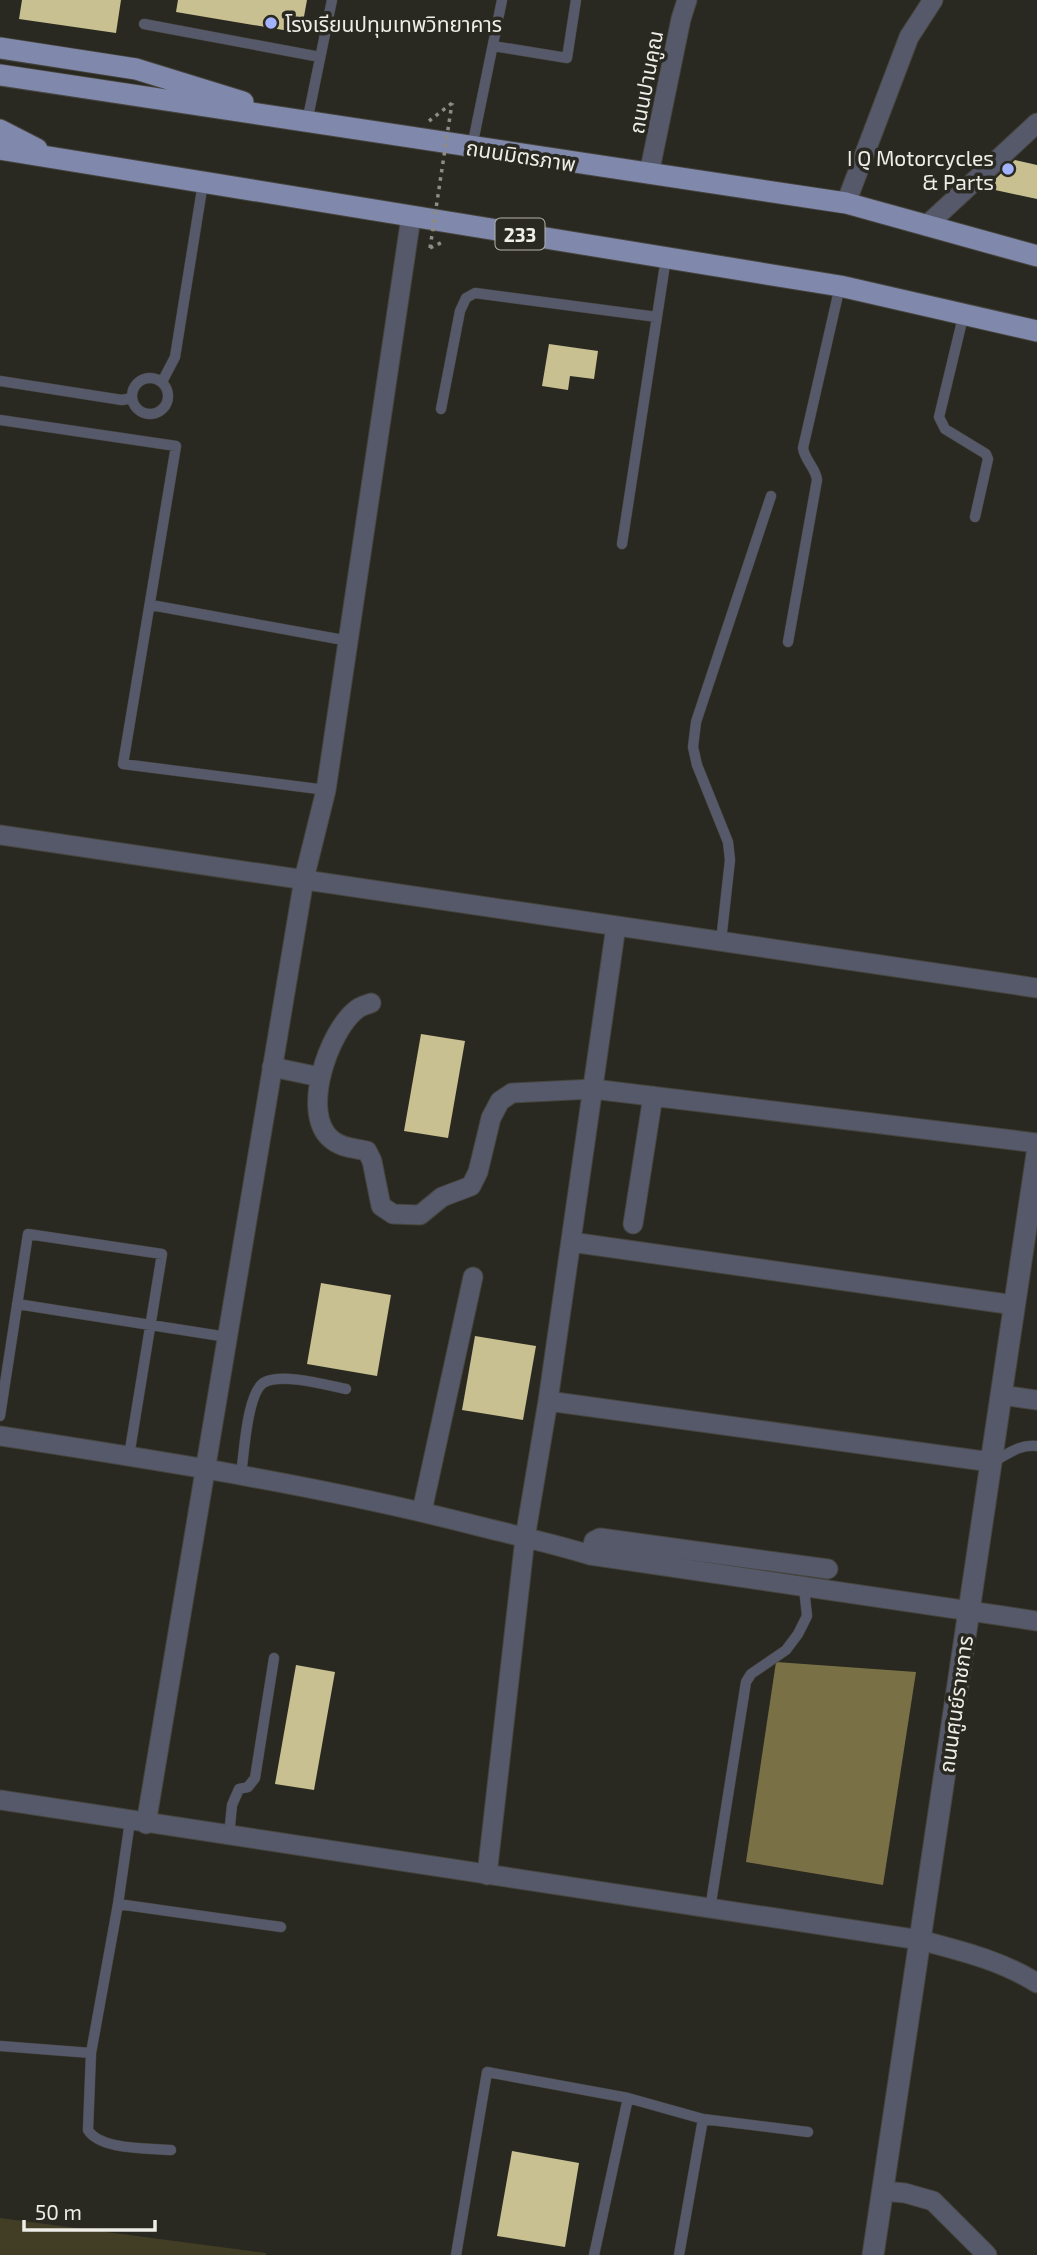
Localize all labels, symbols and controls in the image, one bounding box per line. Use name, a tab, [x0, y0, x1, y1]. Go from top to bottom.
place label: โรงเรียนปทุมเทพวิทยาคาร	[285, 11, 502, 38]
marker: โรงเรียนปทุมเทพวิทยาคาร	[263, 15, 279, 31]
street label: ถนนปานคูณ	[623, 28, 669, 136]
street label: ถนนมิตรภาพ	[464, 134, 578, 176]
place label: I Q Motorcycles & Parts	[847, 145, 994, 194]
marker: I Q Motorcycles & Parts	[1000, 161, 1016, 177]
road number: 233	[496, 218, 544, 250]
street label: ถนนศูนย์ราชการ	[933, 1634, 979, 1775]
scale bar	[24, 2188, 156, 2232]
text: 50 m	[35, 2199, 82, 2224]

